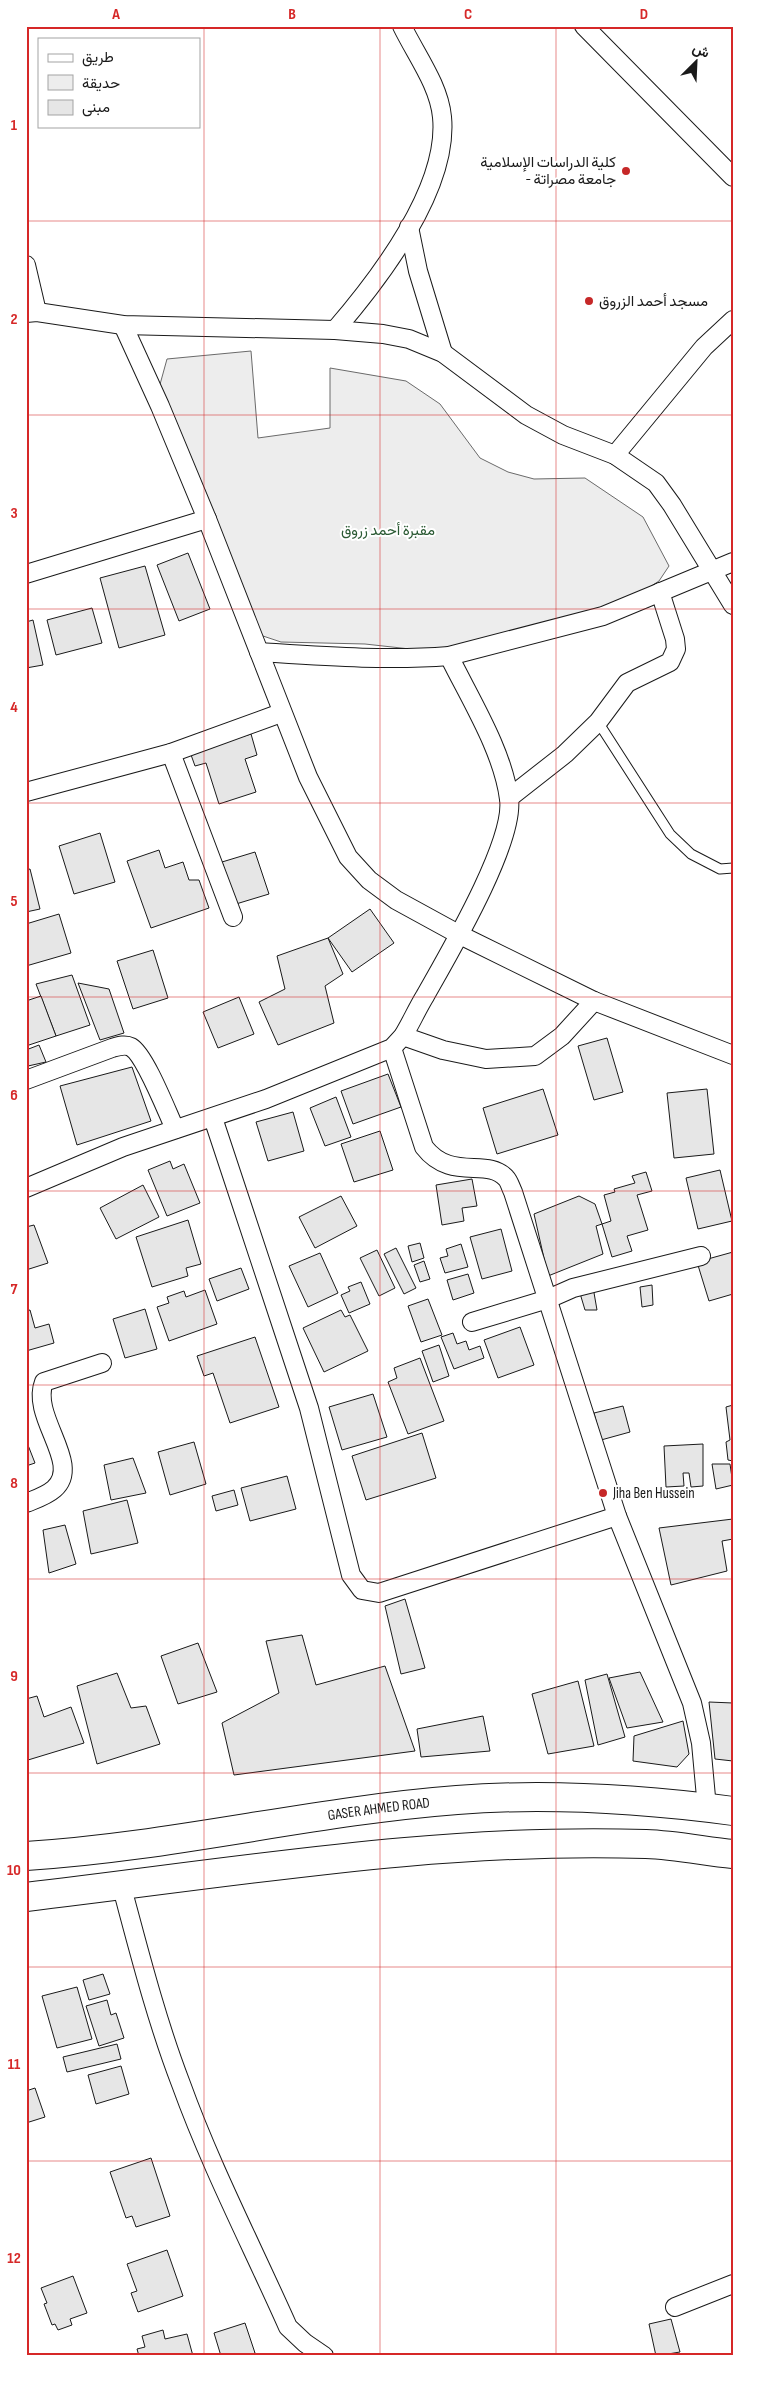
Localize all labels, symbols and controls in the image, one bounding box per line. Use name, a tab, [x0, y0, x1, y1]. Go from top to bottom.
text: A	[111, 5, 120, 24]
text: B	[288, 5, 296, 24]
text: C	[464, 5, 472, 24]
text: D	[640, 5, 648, 24]
legend	[38, 38, 200, 128]
north arrow	[672, 38, 722, 88]
text: ش	[690, 39, 712, 62]
text: طريق	[82, 48, 114, 67]
text: حديقة	[82, 74, 120, 93]
text: مبنى	[82, 98, 110, 117]
text: 1	[11, 116, 18, 135]
place label: كلية الدراسات الإسلامية - جامعة مصراتة	[480, 153, 616, 189]
marker: كلية الدراسات الإسلامية - جامعة مصراتة	[620, 165, 632, 177]
place label: مسجد أحمد الزروق	[599, 292, 708, 311]
marker: مسجد أحمد الزروق	[583, 295, 595, 307]
text: 2	[10, 310, 18, 329]
text: 3	[10, 504, 18, 523]
park label: مقبرة أحمد زروق	[341, 521, 435, 540]
text: 4	[10, 698, 18, 717]
text: 5	[10, 892, 18, 911]
text: 6	[10, 1086, 18, 1105]
text: 7	[11, 1280, 18, 1299]
text: 8	[10, 1474, 18, 1493]
place label: Jiha Ben Hussein	[612, 1484, 695, 1503]
marker: Jiha Ben Hussein	[597, 1487, 609, 1499]
text: 9	[10, 1667, 18, 1686]
street label: GASER AHMED ROAD	[326, 1793, 431, 1825]
text: 10	[7, 1861, 21, 1880]
text: 11	[8, 2055, 21, 2074]
text: 12	[7, 2249, 21, 2268]

